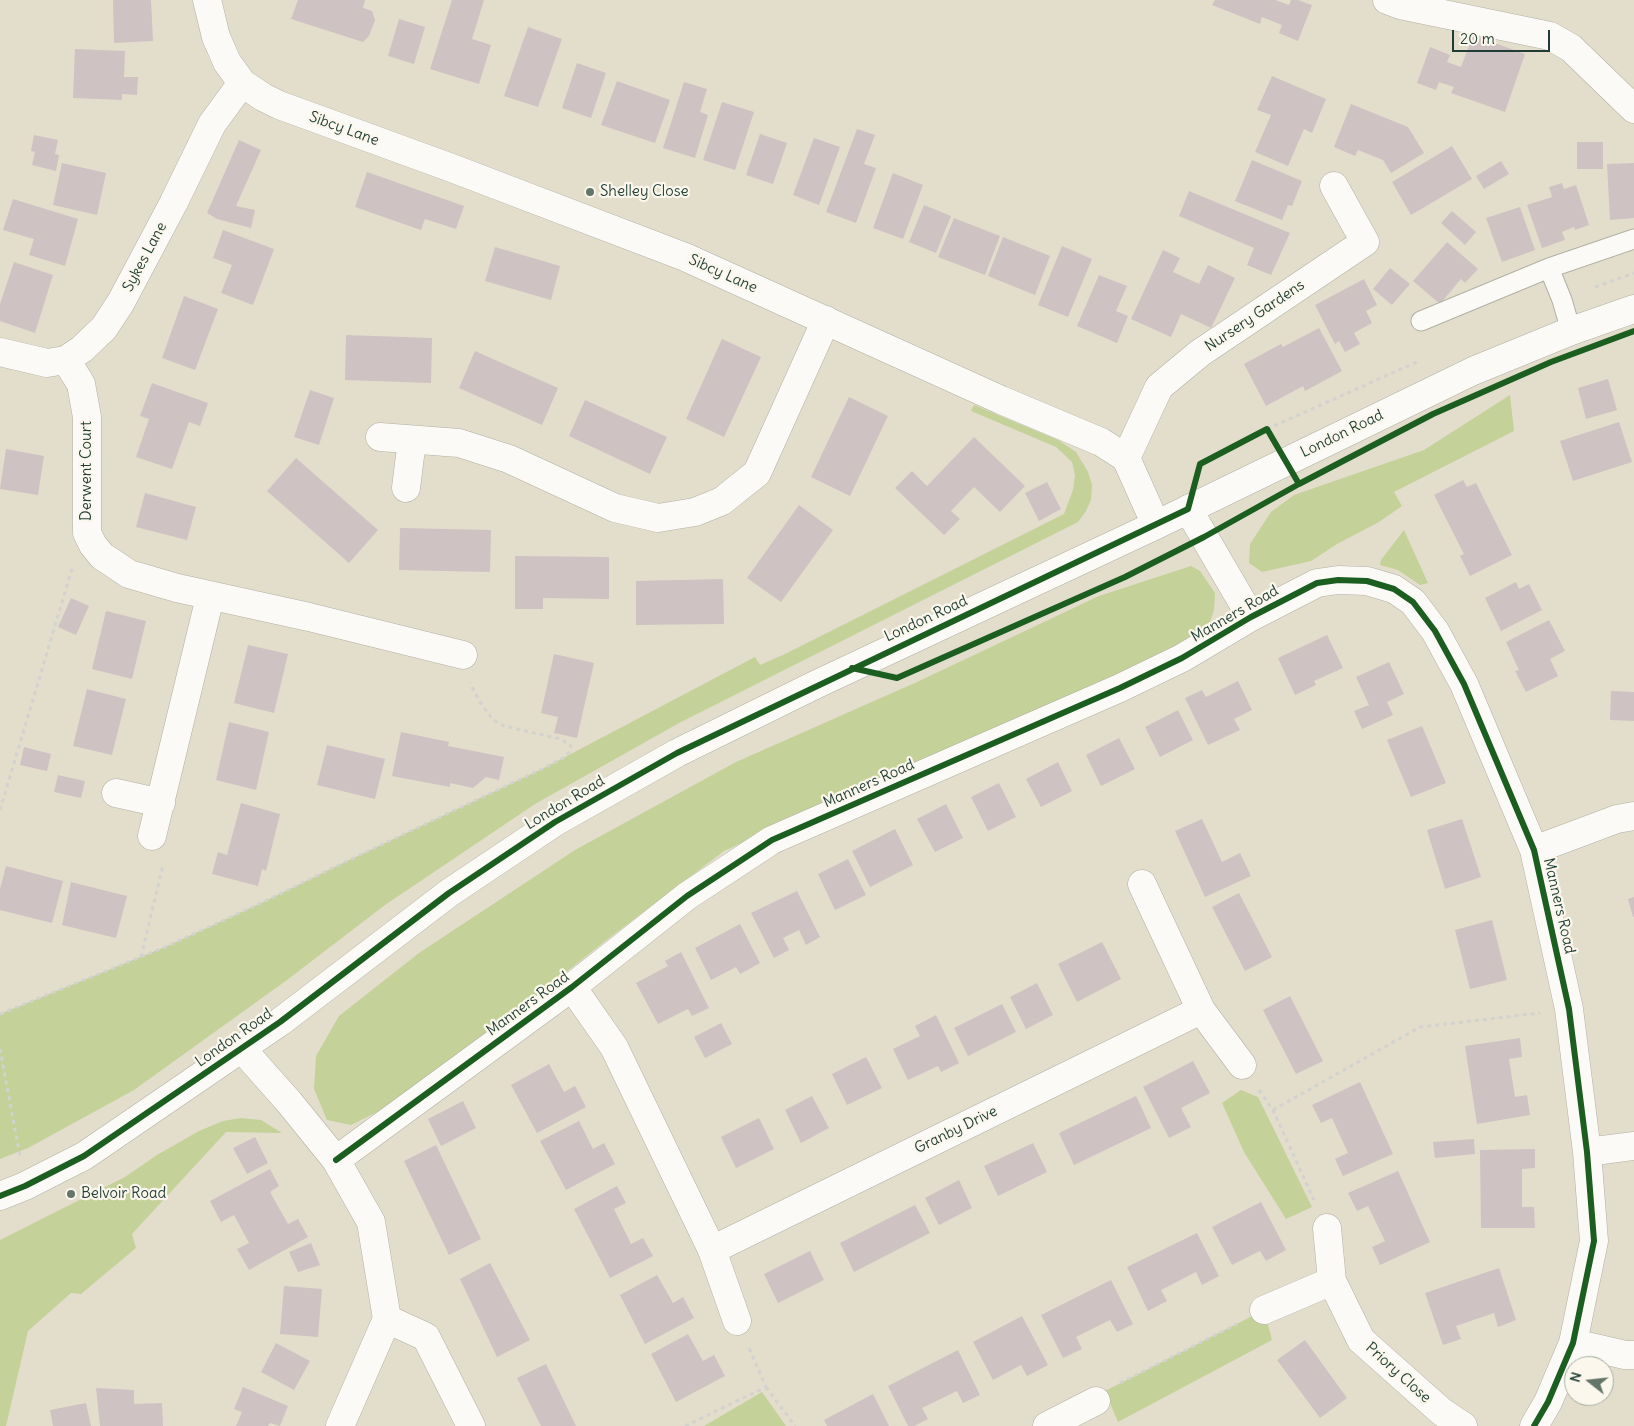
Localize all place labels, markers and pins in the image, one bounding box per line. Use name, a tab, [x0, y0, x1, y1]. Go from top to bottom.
place label: Shelley Close	[600, 183, 689, 201]
marker: Shelley Close	[584, 186, 596, 198]
place label: Belvoir Road	[81, 1185, 166, 1203]
marker: Belvoir Road	[65, 1188, 77, 1200]

